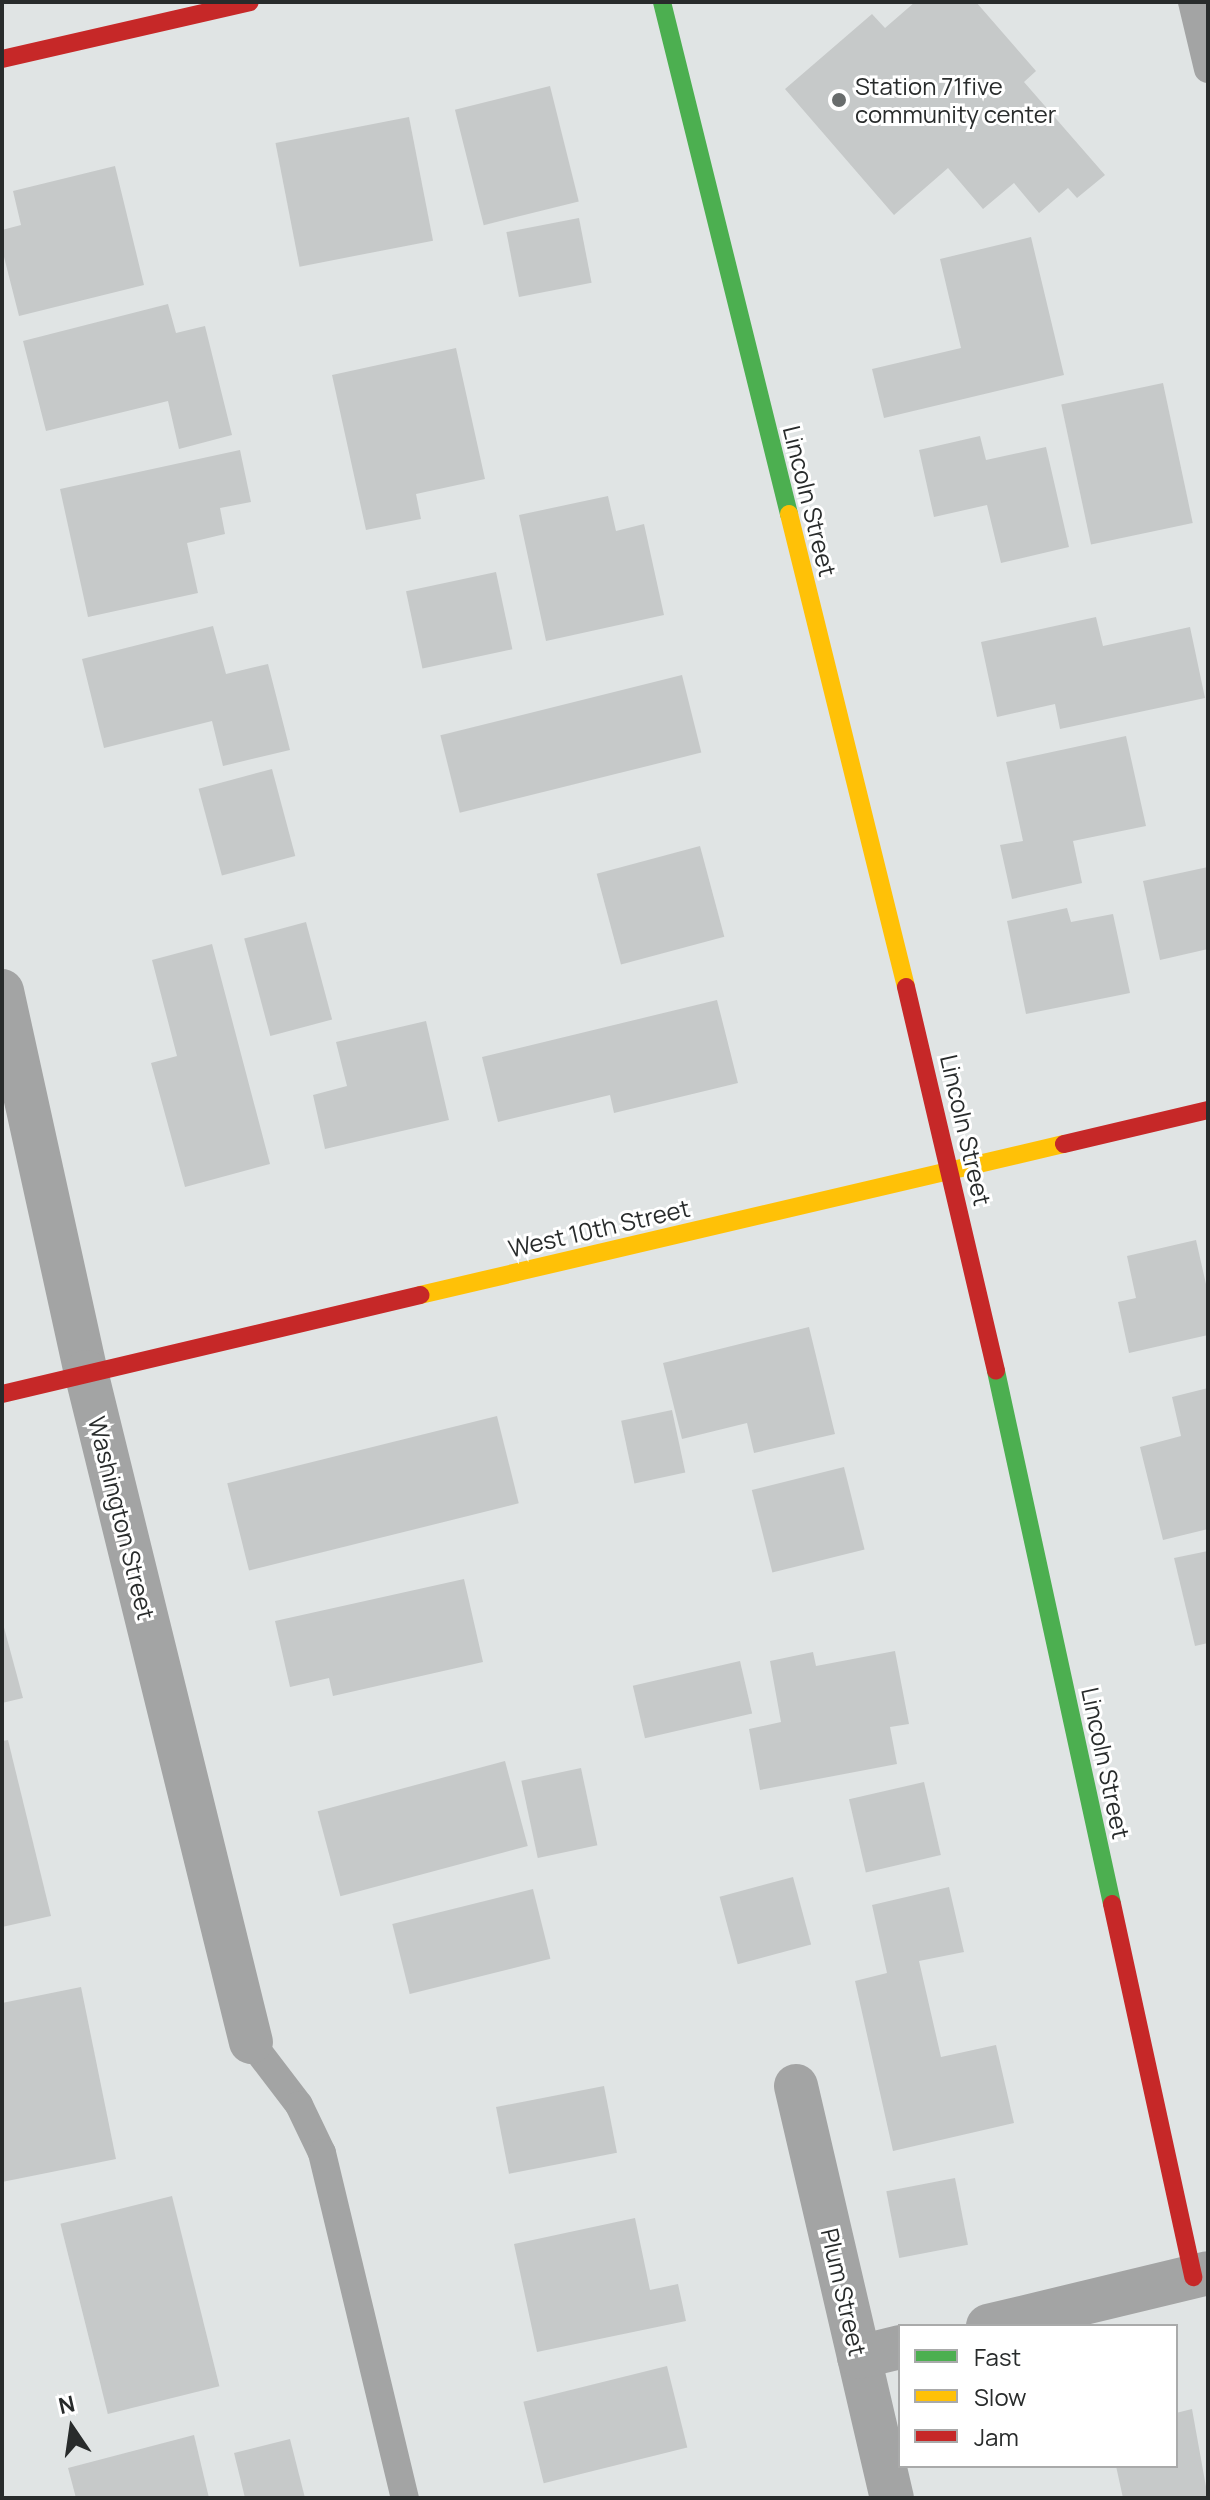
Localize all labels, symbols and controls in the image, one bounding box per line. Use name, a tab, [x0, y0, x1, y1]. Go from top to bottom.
place label: Station 71five community center	[855, 72, 1056, 128]
marker: Station 71five community center	[830, 91, 848, 109]
street label: Lincoln Street	[777, 423, 843, 579]
street label: Lincoln Street	[935, 1052, 997, 1208]
street label: West 10th Street	[506, 1193, 692, 1263]
street label: Washington Street	[83, 1413, 161, 1623]
street label: Lincoln Street	[1076, 1685, 1136, 1841]
street label: Plum Street	[815, 2225, 873, 2359]
legend	[898, 2324, 1178, 2468]
text: Fast	[974, 2340, 1021, 2373]
text: Slow	[974, 2380, 1027, 2413]
north arrow	[32, 2388, 112, 2468]
text: N	[56, 2388, 78, 2421]
text: Jam	[974, 2420, 1019, 2453]

